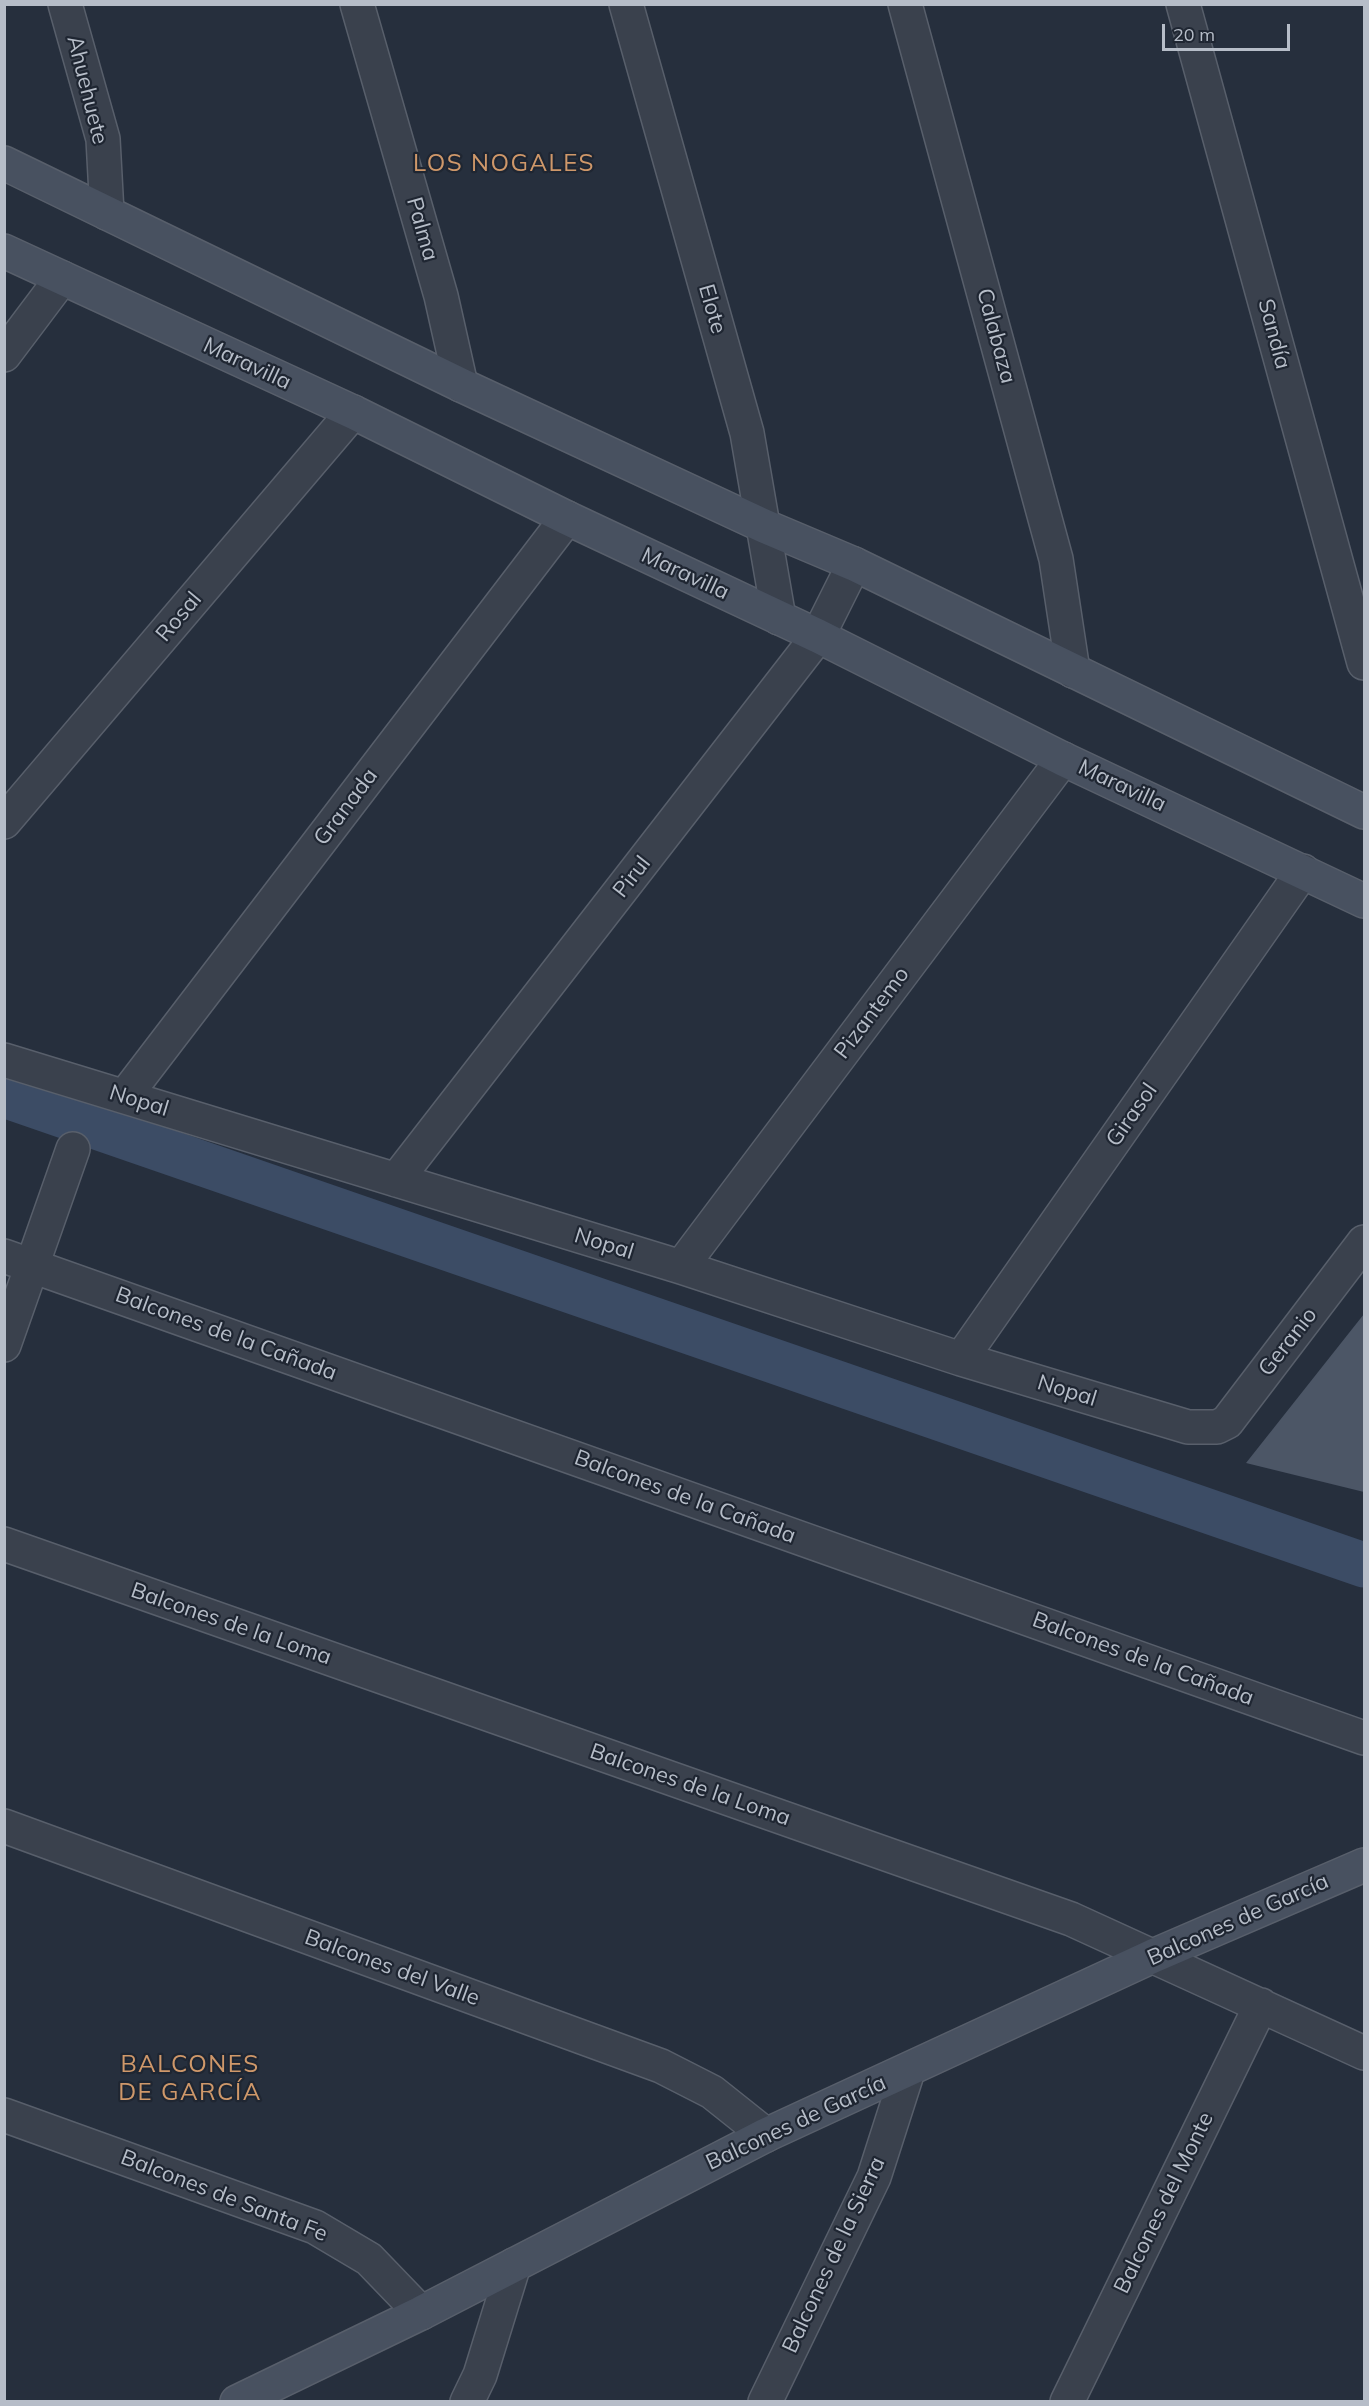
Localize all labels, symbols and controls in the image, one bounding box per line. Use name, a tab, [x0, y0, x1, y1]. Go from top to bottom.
scale bar	[1165, 12, 1292, 50]
text: 20 m	[1173, 23, 1215, 46]
street label: Ahuehuete	[61, 33, 113, 147]
district label: LOS NOGALES	[413, 150, 595, 178]
street label: Palma	[400, 194, 444, 264]
street label: Elote	[692, 281, 732, 337]
street label: Calabaza	[971, 286, 1021, 386]
street label: Sandía	[1252, 296, 1296, 372]
street label: Maravilla	[199, 332, 295, 396]
street label: Maravilla	[637, 542, 733, 606]
street label: Rosal	[151, 587, 207, 647]
street label: Maravilla	[1074, 754, 1170, 818]
street label: Granada	[308, 763, 384, 851]
street label: Pirul	[608, 851, 656, 903]
street label: Pizantemo	[829, 962, 915, 1064]
street label: Girasol	[1101, 1078, 1163, 1152]
street label: Nopal	[106, 1080, 172, 1122]
street label: Nopal	[571, 1223, 637, 1265]
street label: Balcones de la Cañada	[112, 1282, 340, 1386]
street label: Geranio	[1253, 1302, 1323, 1382]
street label: Nopal	[1034, 1370, 1100, 1412]
street label: Balcones de la Cañada	[571, 1445, 799, 1549]
street label: Balcones de la Loma	[127, 1577, 335, 1671]
street label: Balcones de la Cañada	[1029, 1607, 1257, 1711]
street label: Balcones de la Loma	[586, 1738, 794, 1832]
street label: Balcones de García	[1143, 1868, 1333, 1972]
street label: Balcones del Valle	[301, 1924, 483, 2012]
district label: BALCONES DE GARCÍA	[118, 2051, 262, 2107]
street label: Balcones de García	[702, 2070, 890, 2176]
street label: Balcones del Monte	[1109, 2108, 1219, 2298]
street label: Balcones de Santa Fe	[117, 2144, 331, 2248]
street label: Balcones de la Sierra	[777, 2153, 891, 2357]

